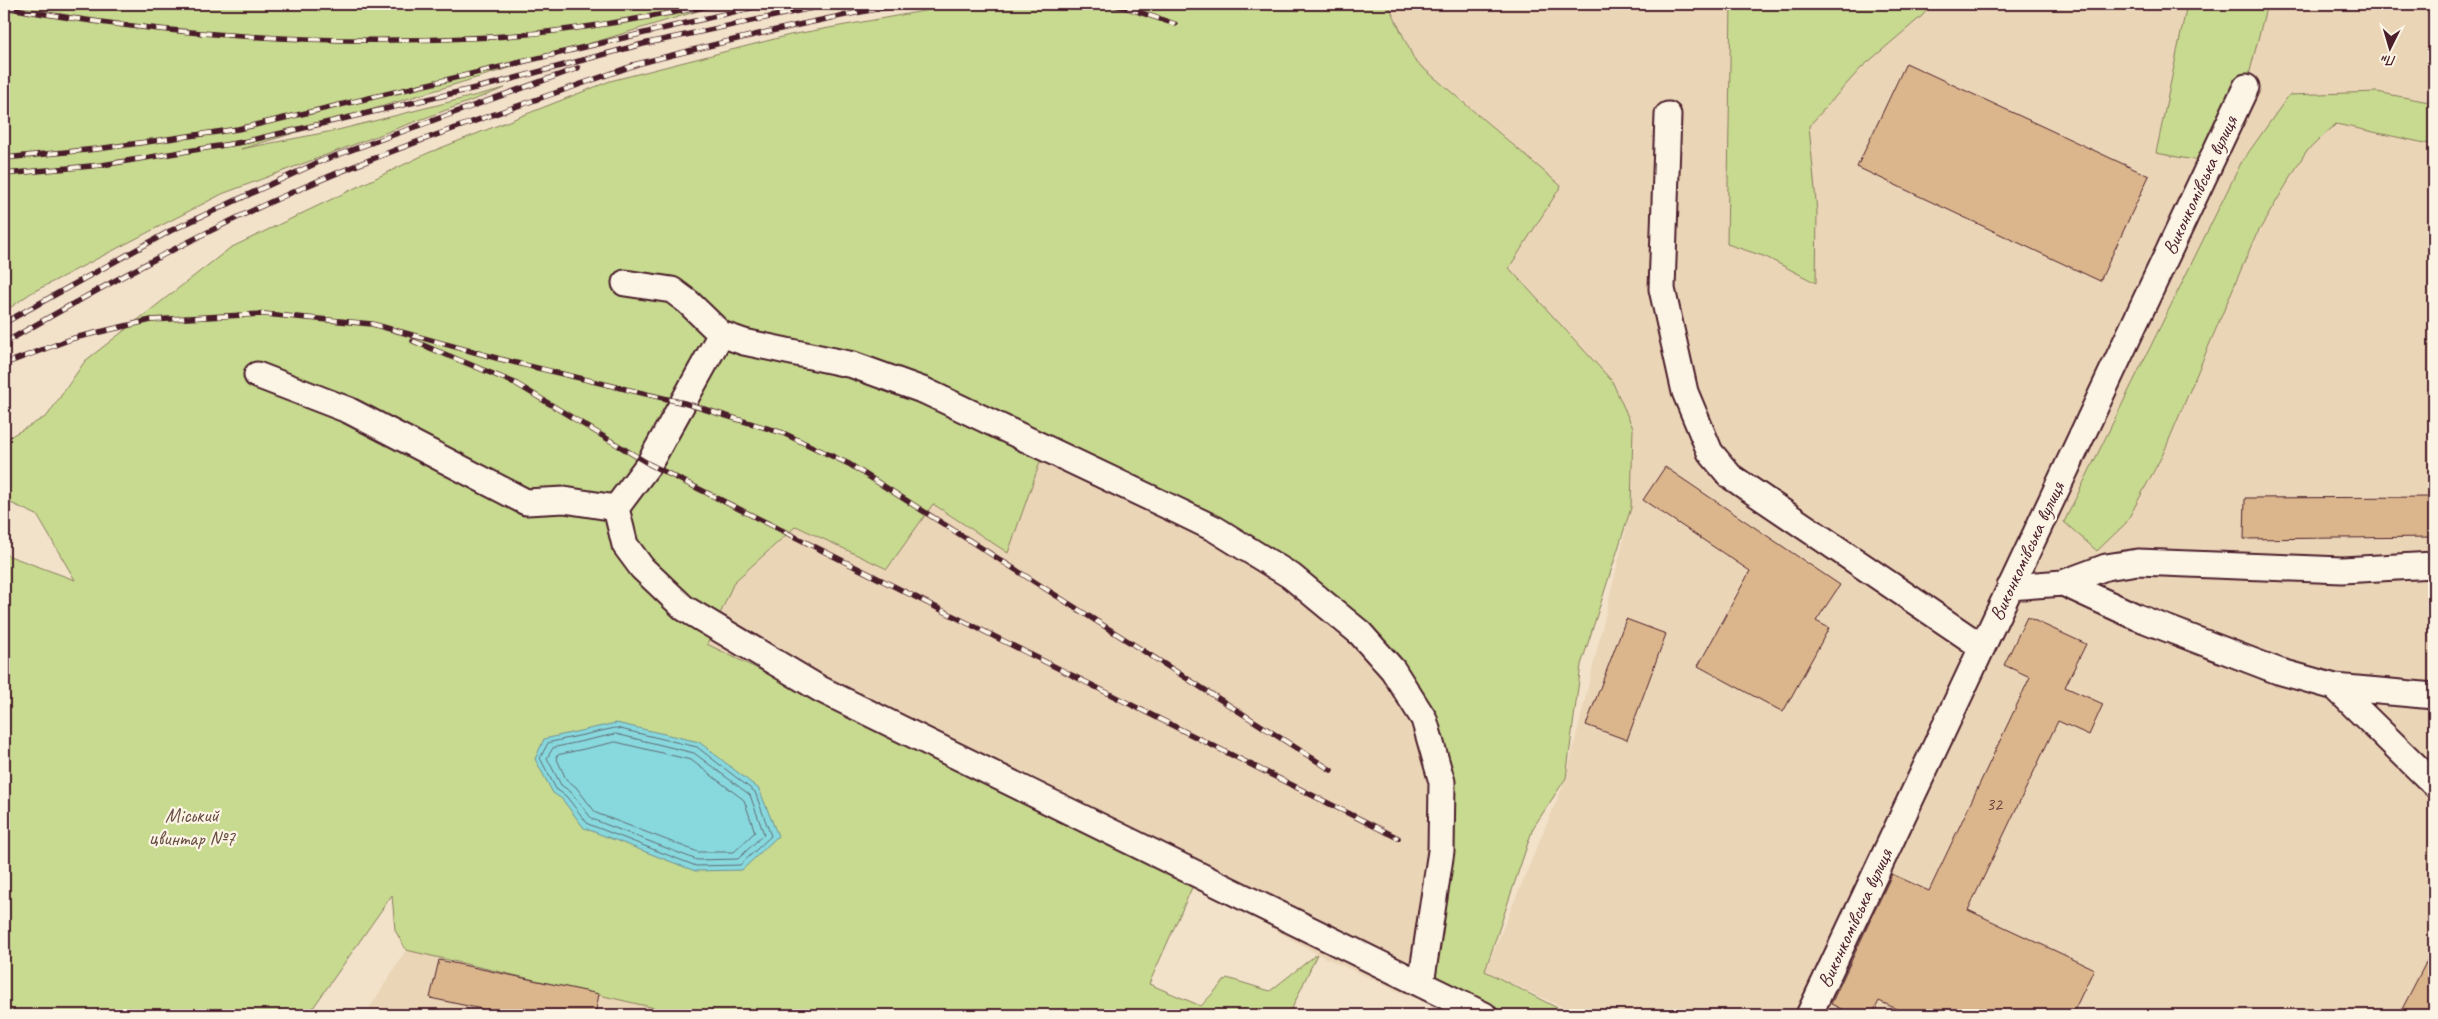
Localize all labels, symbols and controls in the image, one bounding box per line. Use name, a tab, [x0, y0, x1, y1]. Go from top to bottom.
north arrow	[2366, 22, 2416, 72]
text: Пн	[2380, 51, 2397, 70]
street label: Виконкомівська вулиця	[2157, 111, 2243, 258]
street label: Виконкомівська вулиця	[1984, 477, 2070, 624]
house number: 32	[1986, 793, 2004, 815]
park label: Міський цвинтар №7	[149, 803, 236, 851]
street label: Виконкомівська вулиця	[1812, 844, 1898, 991]

